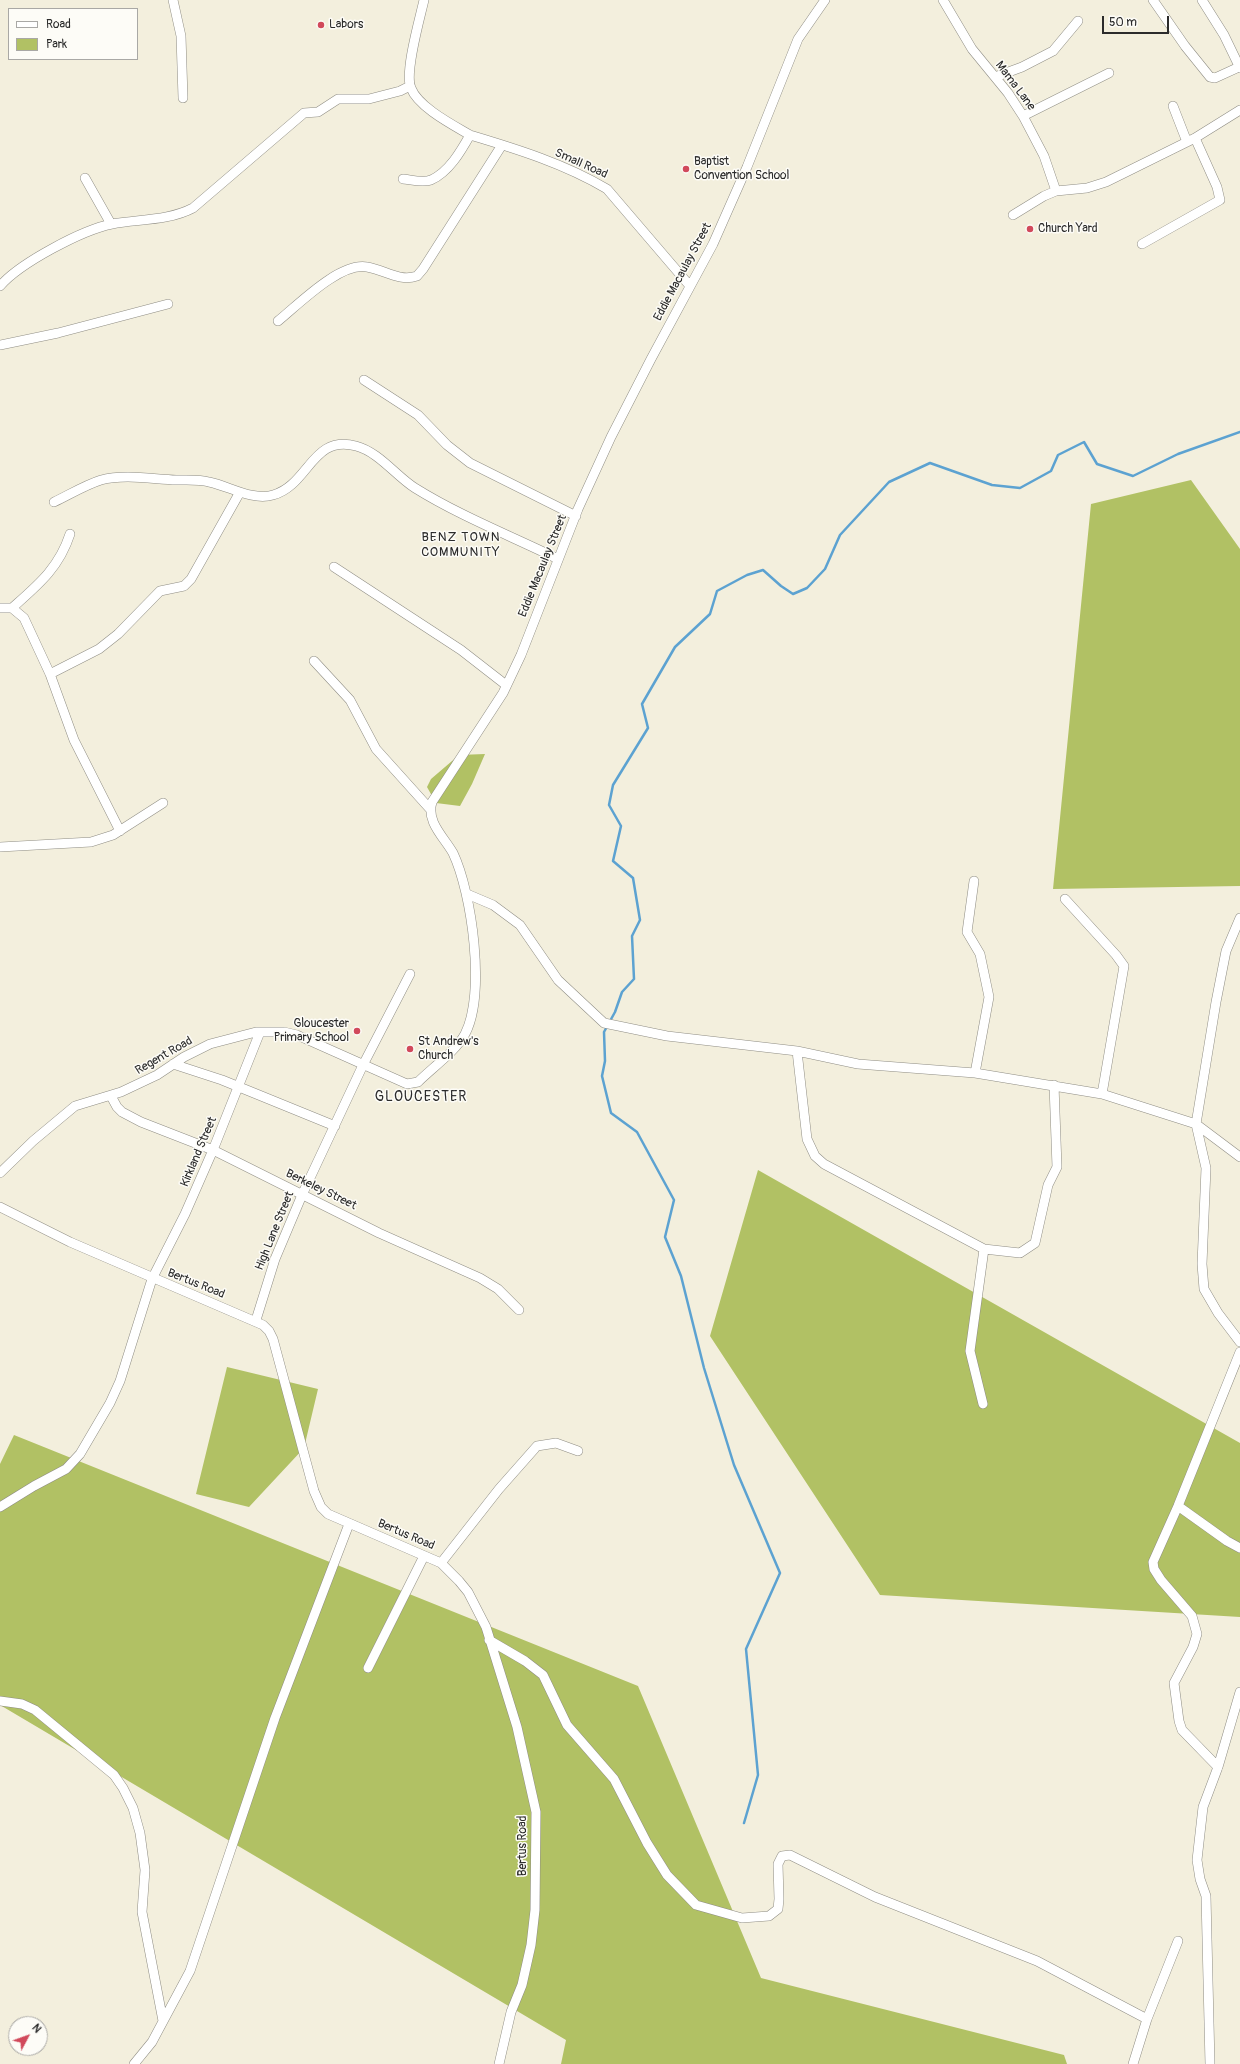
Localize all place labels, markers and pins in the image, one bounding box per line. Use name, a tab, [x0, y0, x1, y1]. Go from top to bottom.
place label: Labors	[329, 18, 363, 32]
marker: Labors	[316, 20, 326, 30]
place label: Baptist Convention School	[694, 155, 789, 183]
marker: Baptist Convention School	[681, 164, 691, 174]
place label: Church Yard	[1038, 222, 1098, 236]
marker: Church Yard	[1025, 224, 1035, 234]
place label: Gloucester Primary School	[274, 1017, 349, 1045]
marker: Gloucester Primary School	[352, 1026, 362, 1036]
place label: St Andrew's Church	[418, 1035, 479, 1063]
marker: St Andrew's Church	[405, 1044, 415, 1054]

